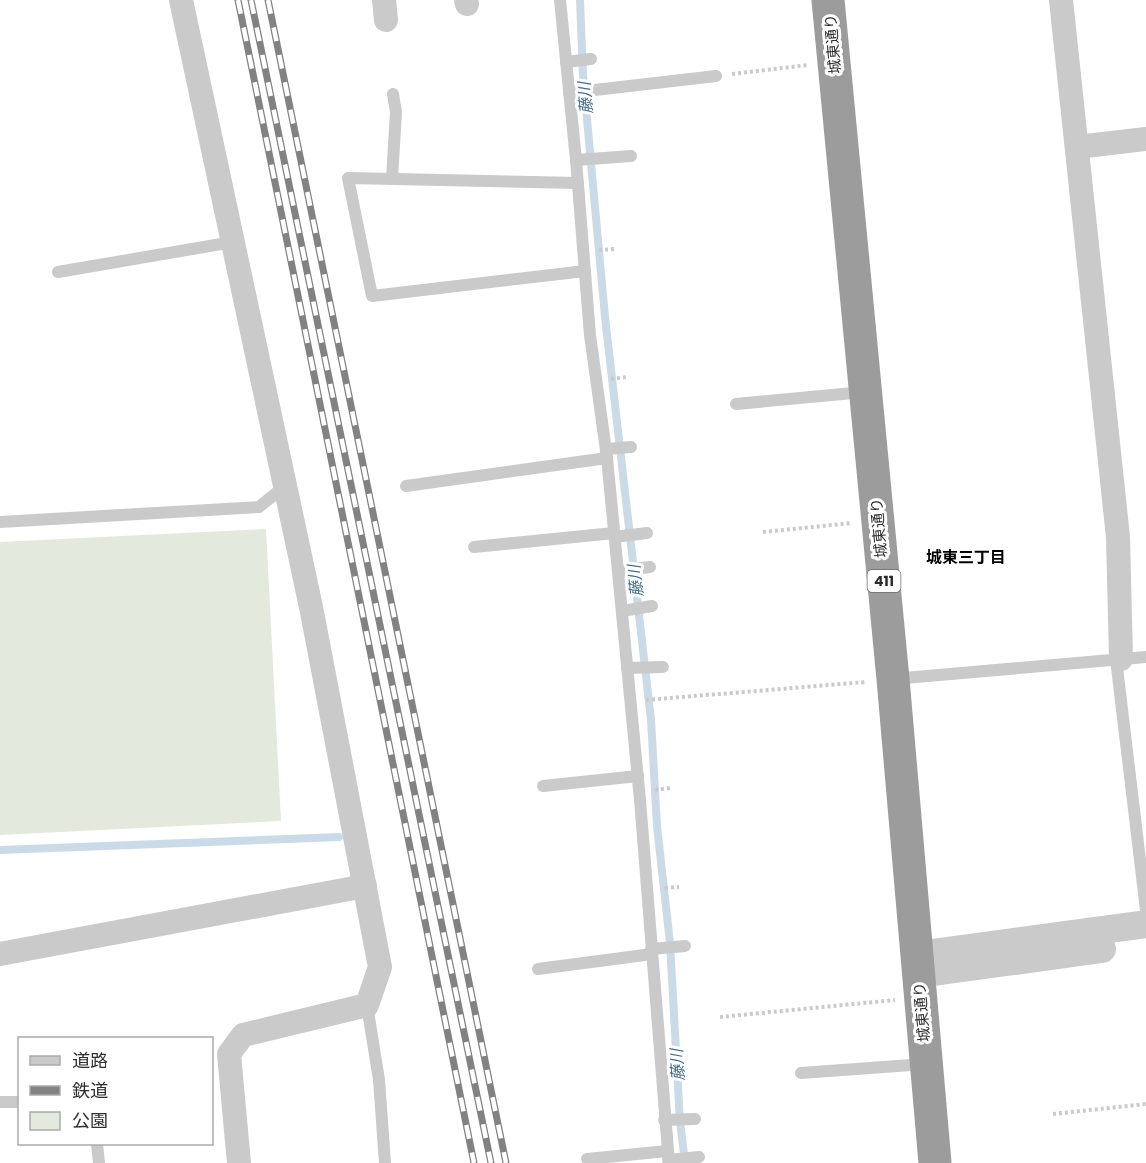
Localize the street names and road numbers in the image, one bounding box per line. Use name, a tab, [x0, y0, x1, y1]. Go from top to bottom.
street label: 城東通り	[819, 13, 846, 75]
street label: 城東通り	[865, 497, 892, 559]
road number: 411	[868, 570, 900, 592]
street label: 城東通り	[908, 981, 935, 1043]

